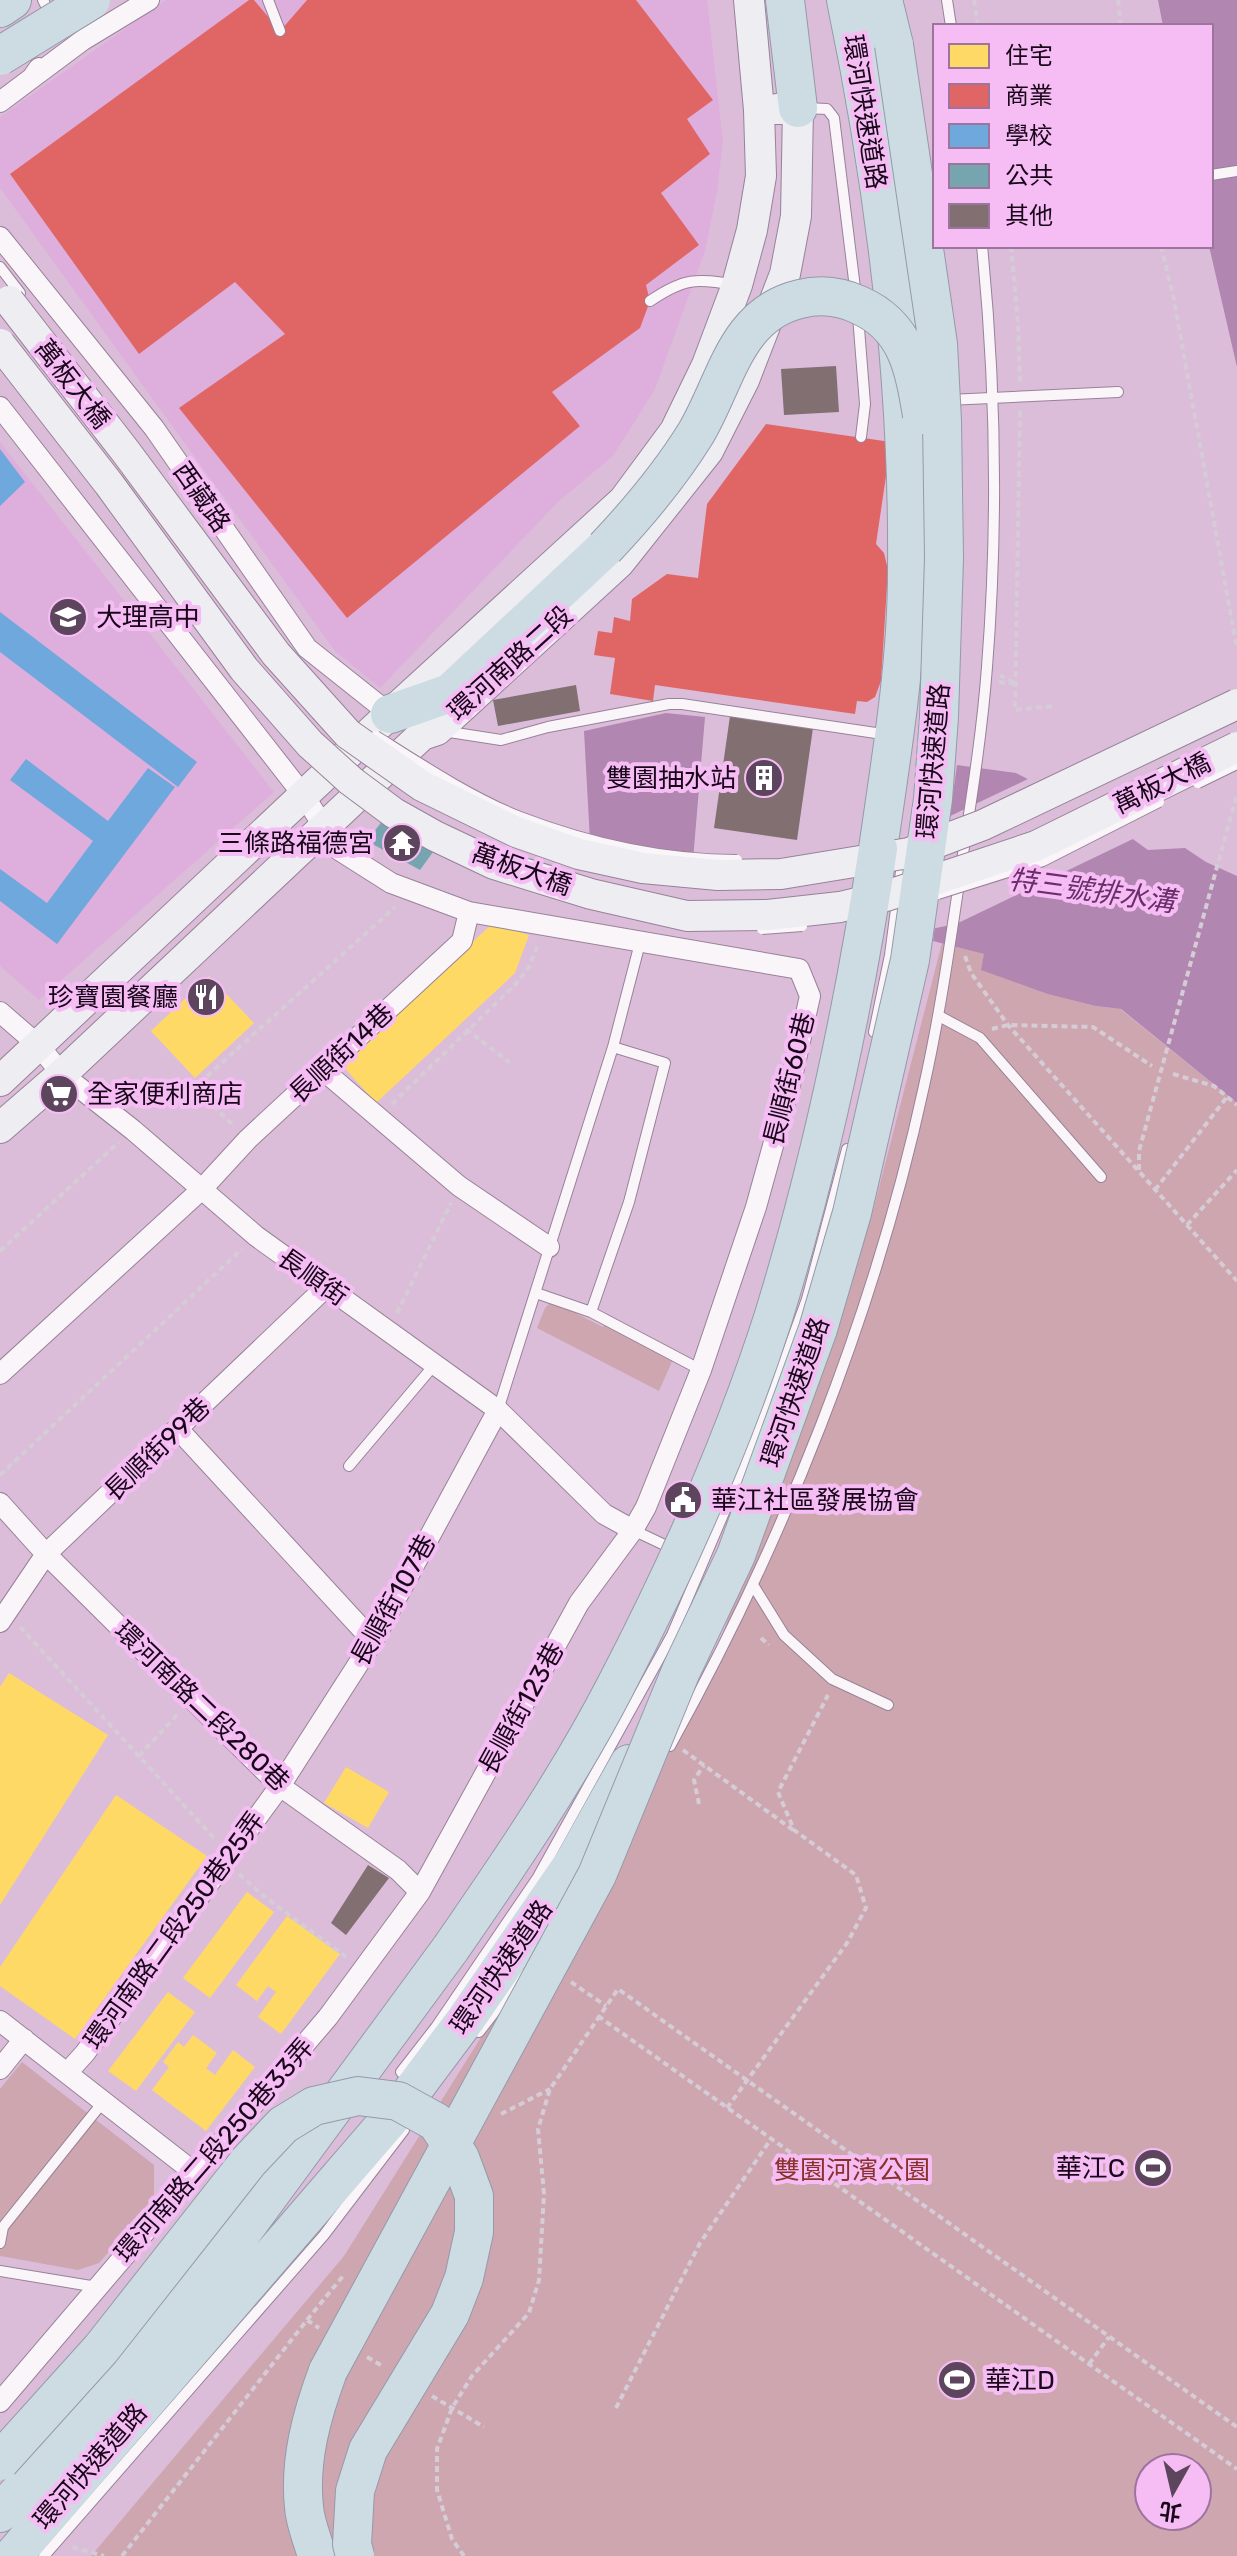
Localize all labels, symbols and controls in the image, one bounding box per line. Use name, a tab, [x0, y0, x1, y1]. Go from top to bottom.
legend	[933, 24, 1213, 248]
street label: 環河快速道路	[837, 33, 892, 192]
text: 住宅	[1005, 42, 1053, 70]
text: 商業	[1005, 82, 1053, 110]
text: 學校	[1005, 122, 1053, 150]
text: 公共	[1005, 162, 1053, 190]
text: 其他	[1005, 202, 1053, 230]
street label: 萬板大橋	[28, 334, 117, 435]
street label: 西藏路	[167, 456, 237, 538]
school or university icon: 大理高中	[47, 596, 89, 638]
street label: 環河南路二段	[442, 600, 579, 727]
place label: 大理高中	[96, 602, 200, 633]
street label: 環河快速道路	[911, 682, 956, 840]
street label: 萬板大橋	[1109, 747, 1216, 820]
building icon: 雙園抽水站	[743, 757, 785, 799]
place label: 雙園抽水站	[606, 763, 736, 794]
temple icon: 三條路福德宮	[381, 822, 423, 864]
place label: 三條路福德宮	[218, 828, 374, 859]
street label: 萬板大橋	[468, 837, 576, 902]
water label: 特三號排水溝	[1006, 862, 1181, 919]
restaurant icon: 珍寶園餐廳	[185, 976, 227, 1018]
place label: 珍寶園餐廳	[48, 982, 178, 1013]
street label: 長順街14巷	[283, 997, 400, 1109]
street label: 長順街60巷	[758, 1009, 821, 1149]
supermarket icon: 全家便利商店	[38, 1073, 80, 1115]
place label: 全家便利商店	[87, 1079, 243, 1110]
street label: 長順街	[272, 1242, 354, 1312]
street label: 環河快速道路	[755, 1313, 836, 1471]
street label: 長順街99巷	[98, 1391, 217, 1507]
public building icon: 華江社區發展協會	[662, 1479, 704, 1521]
place label: 華江社區發展協會	[711, 1485, 919, 1516]
street label: 長順街107巷	[345, 1529, 442, 1671]
street label: 環河南路二段280巷	[108, 1615, 295, 1798]
street label: 長順街123巷	[472, 1637, 570, 1780]
street label: 環河南路二段250巷25弄	[78, 1806, 271, 2055]
street label: 環河快速道路	[444, 1894, 559, 2040]
street label: 環河南路二段250巷33弄	[109, 2032, 320, 2269]
sports icon: 華江C	[1132, 2147, 1174, 2189]
place label: 華江C	[1056, 2153, 1125, 2184]
park label: 雙園河濱公園	[774, 2155, 930, 2186]
sports icon: 華江D	[936, 2359, 978, 2401]
place label: 華江D	[985, 2365, 1055, 2396]
street label: 環河快速道路	[28, 2397, 153, 2535]
north arrow	[1133, 2452, 1213, 2532]
text: 北	[1158, 2496, 1183, 2526]

